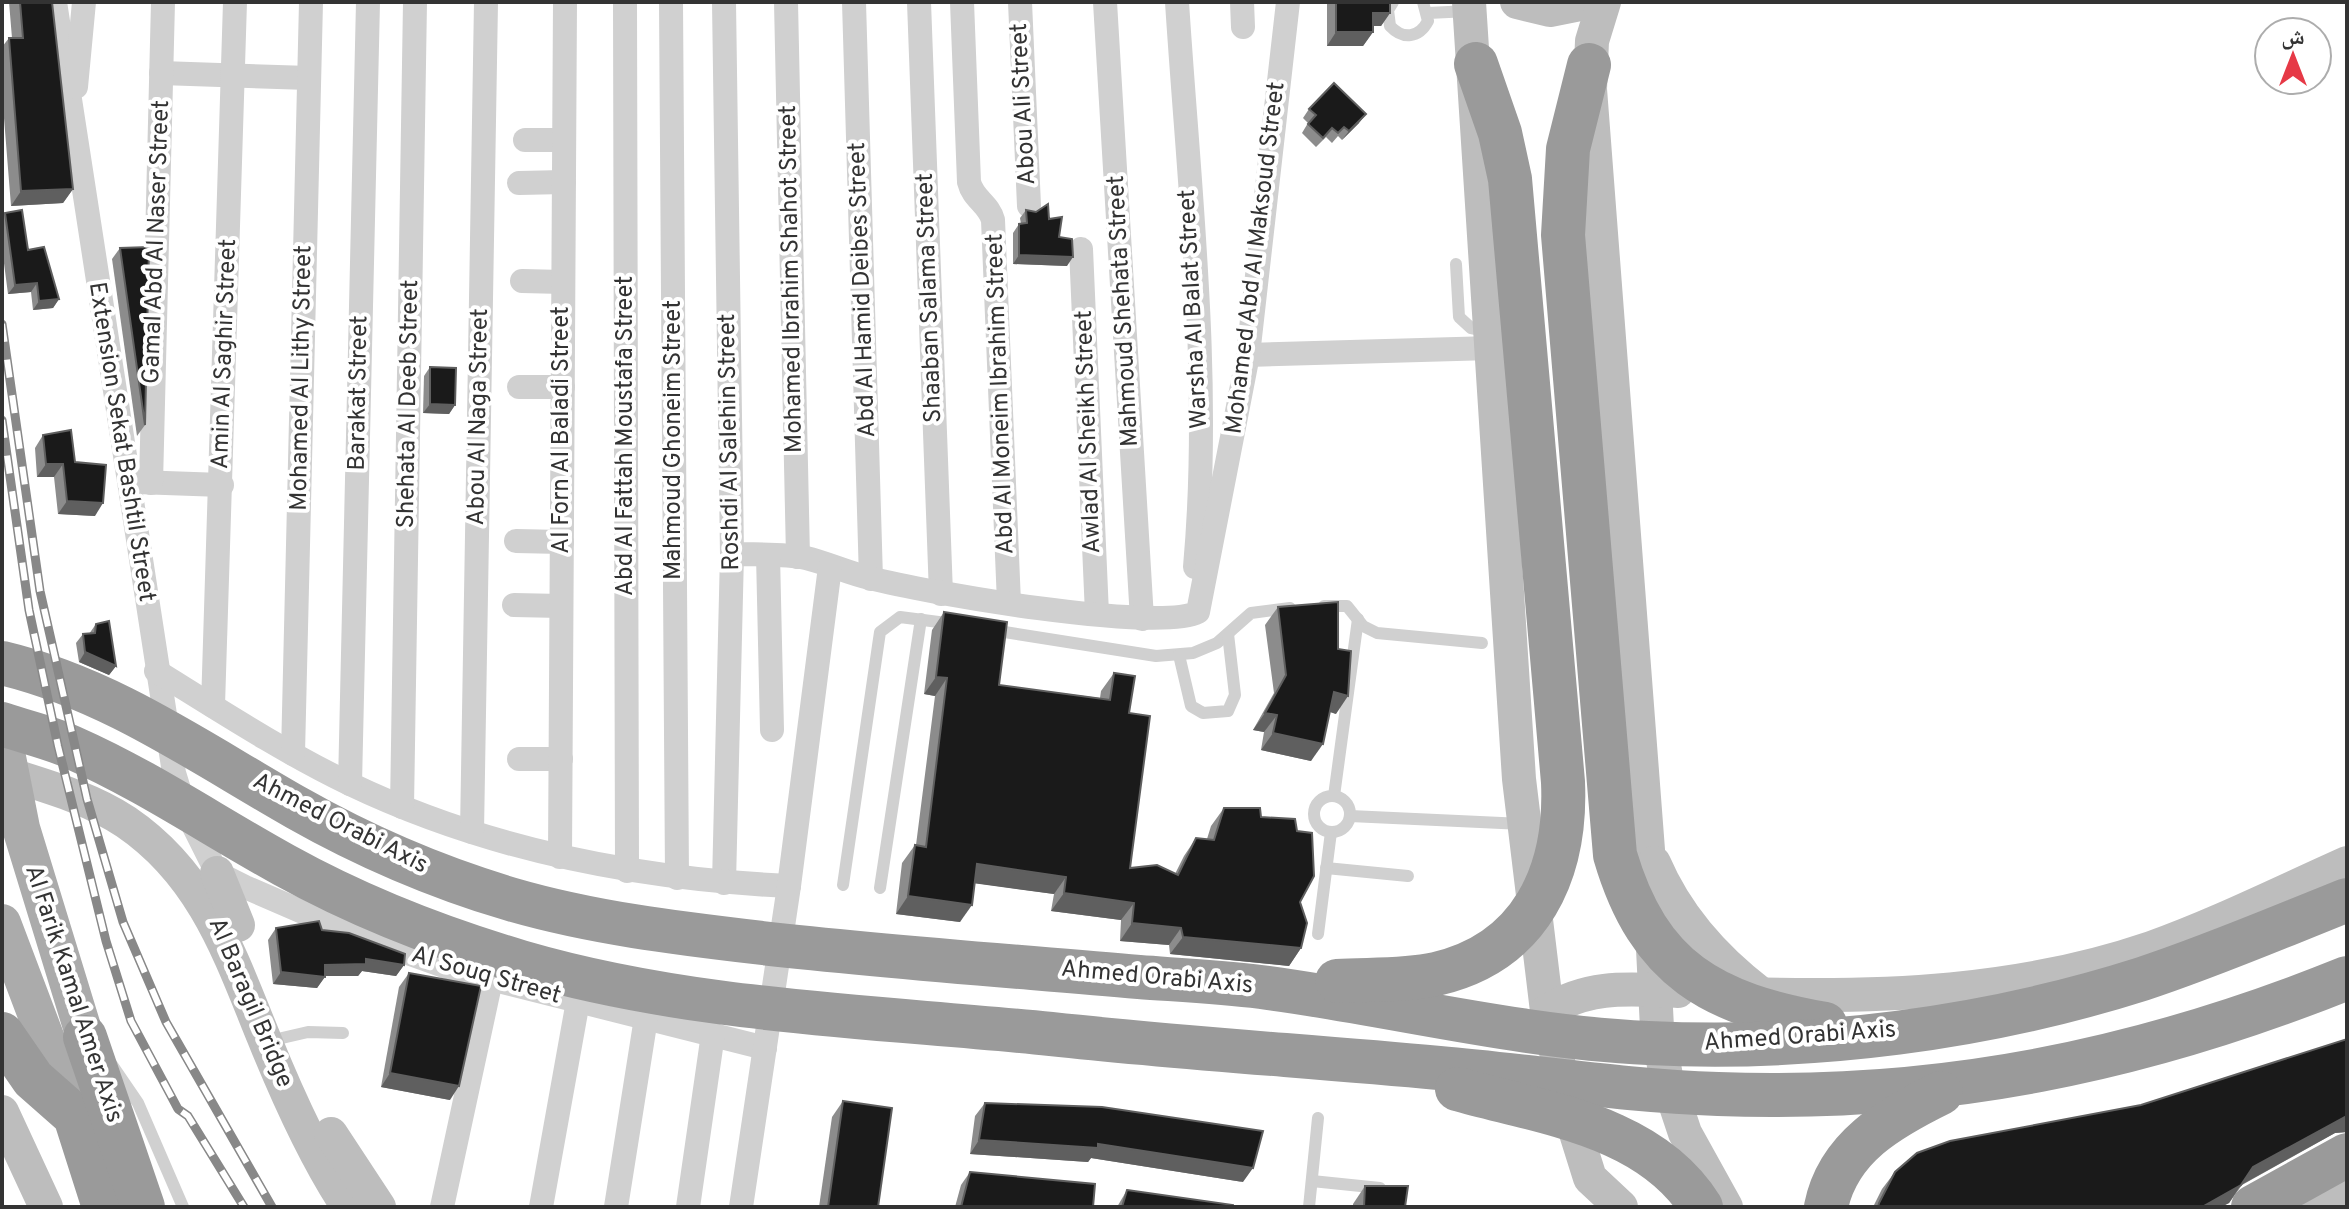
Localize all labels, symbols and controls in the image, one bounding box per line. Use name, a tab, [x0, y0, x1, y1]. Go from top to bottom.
north arrow	[2253, 16, 2333, 96]
street label: Abou Ali Street	[1005, 22, 1043, 186]
text: ش	[2281, 25, 2305, 52]
street label: Mohamed Abd Al Maksoud Street	[1220, 80, 1292, 436]
street label: Gamal Abd Al Naser Street	[137, 99, 177, 385]
street label: Mohamed Ibrahim Shahot Street	[774, 105, 810, 453]
street label: Abd Al Hamid Deibes Street	[843, 142, 883, 438]
street label: Shaaban Salama Street	[911, 172, 949, 424]
street label: Mahmoud Shehata Street	[1102, 174, 1146, 448]
street label: Warsha Al Balat Street	[1173, 188, 1215, 430]
street label: Abd Al Moneim Ibrahim Street	[980, 233, 1022, 555]
street label: Amin Al Saghir Street	[206, 238, 244, 470]
street label: Mohamed Al Lithy Street	[285, 245, 319, 511]
street label: Abd Al Fattah Moustafa Street	[611, 276, 641, 596]
street label: Shehata Al Deeb Street	[392, 279, 426, 529]
street label: Extension Sekat Bashtil Street	[81, 280, 161, 604]
street label: Mahmoud Ghoneim Street	[659, 300, 689, 580]
street label: Al Forn Al Baladi Street	[547, 306, 577, 554]
street label: Abou Al Naga Street	[462, 308, 496, 526]
street label: Awlad Al Sheikh Street	[1070, 310, 1108, 554]
street label: Roshdi Al Salehin Street	[713, 313, 747, 571]
street label: Barakat Street	[343, 315, 375, 471]
street label: Ahmed Orabi Axis	[247, 767, 433, 881]
street label: Al Farik Kamal Amer Axis	[17, 861, 129, 1127]
street label: Al Baragil Bridge	[201, 914, 299, 1092]
street label: Al Souq Street	[408, 940, 564, 1012]
street label: Ahmed Orabi Axis	[1060, 955, 1254, 1001]
street label: Ahmed Orabi Axis	[1703, 1015, 1897, 1059]

